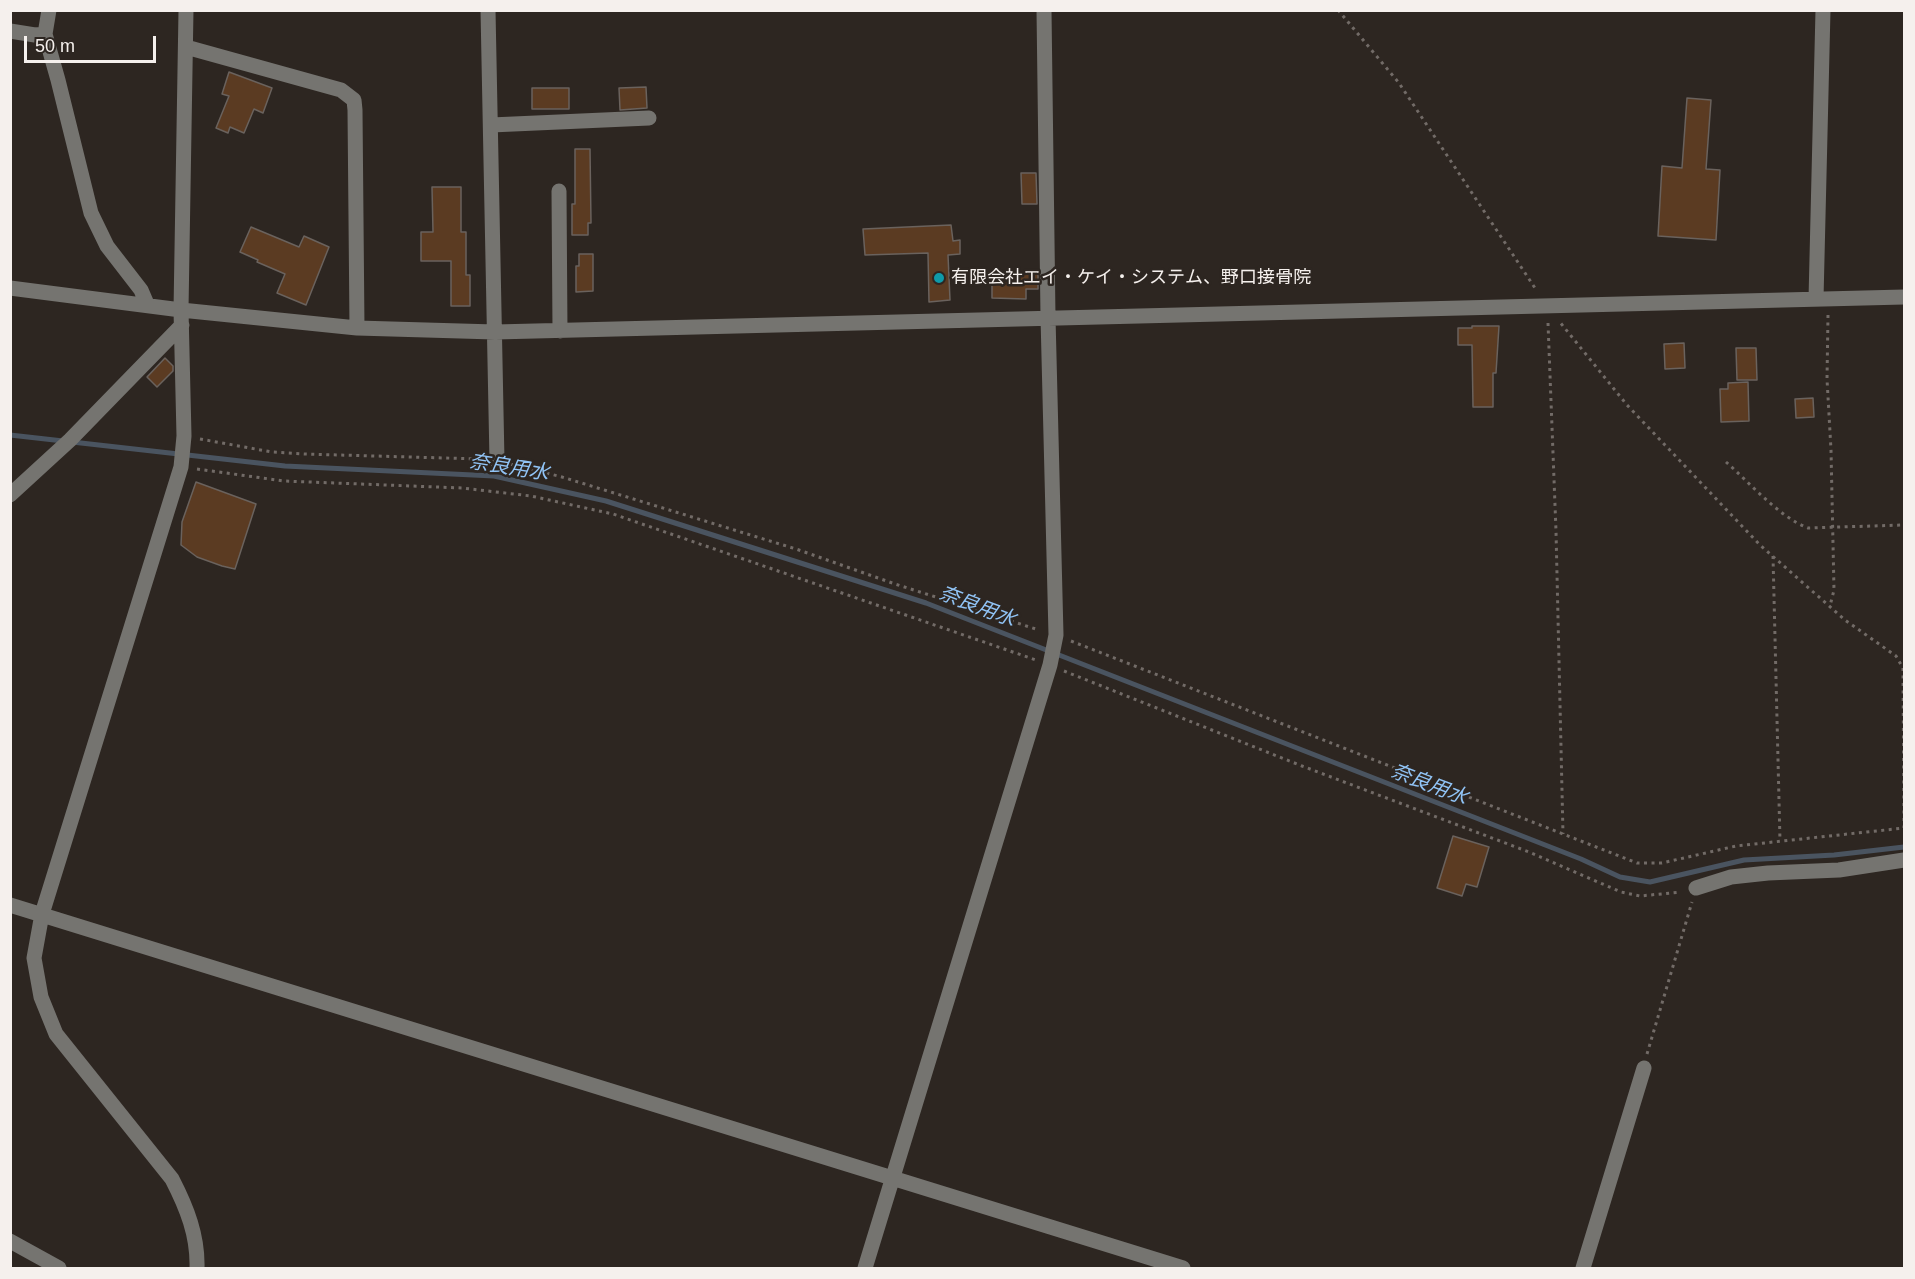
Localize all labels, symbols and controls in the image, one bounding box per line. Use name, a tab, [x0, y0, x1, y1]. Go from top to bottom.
scale bar	[27, 24, 159, 62]
text: 50 m	[35, 36, 75, 56]
place label: 有限会社エイ・ケイ・システム、野口接骨院	[951, 267, 1311, 289]
marker: 有限会社エイ・ケイ・システム、野口接骨院	[932, 271, 946, 285]
water label: 奈良用水	[468, 450, 550, 486]
water label: 奈良用水	[935, 581, 1019, 633]
water label: 奈良用水	[1387, 759, 1471, 811]

